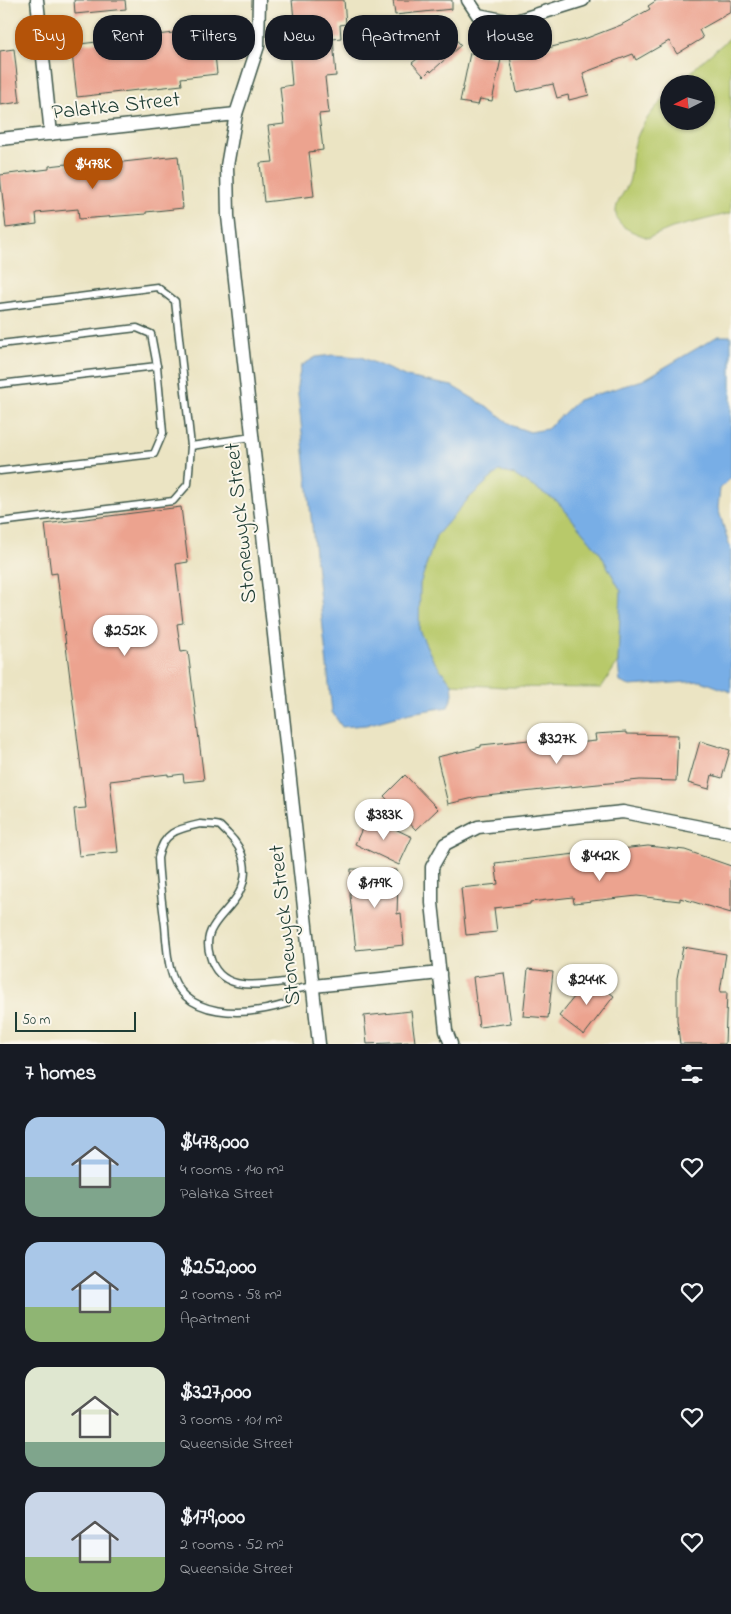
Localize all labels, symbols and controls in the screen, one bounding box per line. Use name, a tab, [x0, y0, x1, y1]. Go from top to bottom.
chip: Buy	[15, 15, 83, 60]
chip: Rent	[93, 15, 162, 60]
chip: Filters	[172, 15, 255, 60]
chip: New	[265, 15, 333, 60]
chip: Apartment	[343, 15, 458, 60]
chip: House	[468, 15, 552, 60]
north arrow	[660, 75, 715, 130]
map controls	[660, 75, 715, 130]
street label: Palatka Street	[50, 84, 182, 130]
pin: $478K	[58, 148, 128, 190]
text: $478K	[75, 152, 111, 176]
street label: Stonewyck Street	[218, 440, 267, 605]
pin: $252K	[90, 614, 160, 657]
text: $252K	[104, 619, 146, 643]
pin: $327K	[522, 722, 592, 765]
text: $327K	[538, 727, 576, 751]
pin: $383K	[349, 798, 419, 841]
text: $383K	[366, 803, 402, 827]
pin: $442K	[565, 840, 635, 882]
street label: Stonewyck Street	[262, 842, 311, 1007]
text: $442K	[581, 844, 619, 868]
pin: $179K	[340, 866, 410, 909]
text: $179K	[358, 871, 392, 895]
pin: $244K	[552, 964, 622, 1006]
text: $244K	[568, 968, 606, 992]
scale bar	[15, 1009, 136, 1032]
text: 50 m	[22, 1010, 50, 1031]
text: 7 homes	[25, 1059, 96, 1089]
icon: filters	[678, 1060, 706, 1088]
text: $478,000	[180, 1128, 249, 1158]
icon: home	[65, 1137, 125, 1197]
icon: heart	[678, 1153, 706, 1181]
text: 4 rooms · 140 m²	[180, 1158, 284, 1182]
text: Palatka Street	[180, 1182, 274, 1206]
text: $252,000	[180, 1253, 256, 1283]
icon: home	[65, 1262, 125, 1322]
icon: heart	[678, 1278, 706, 1306]
text: 2 rooms · 58 m²	[180, 1283, 282, 1307]
text: Apartment	[180, 1307, 250, 1331]
text: $327,000	[180, 1378, 251, 1408]
icon: home	[65, 1387, 125, 1447]
icon: heart	[678, 1403, 706, 1431]
text: 3 rooms · 101 m²	[180, 1408, 282, 1432]
text: Queenside Street	[180, 1432, 293, 1456]
text: $179,000	[180, 1503, 245, 1533]
icon: home	[65, 1512, 125, 1572]
icon: heart	[678, 1528, 706, 1556]
text: 2 rooms · 52 m²	[180, 1533, 284, 1557]
text: Queenside Street	[180, 1557, 293, 1581]

